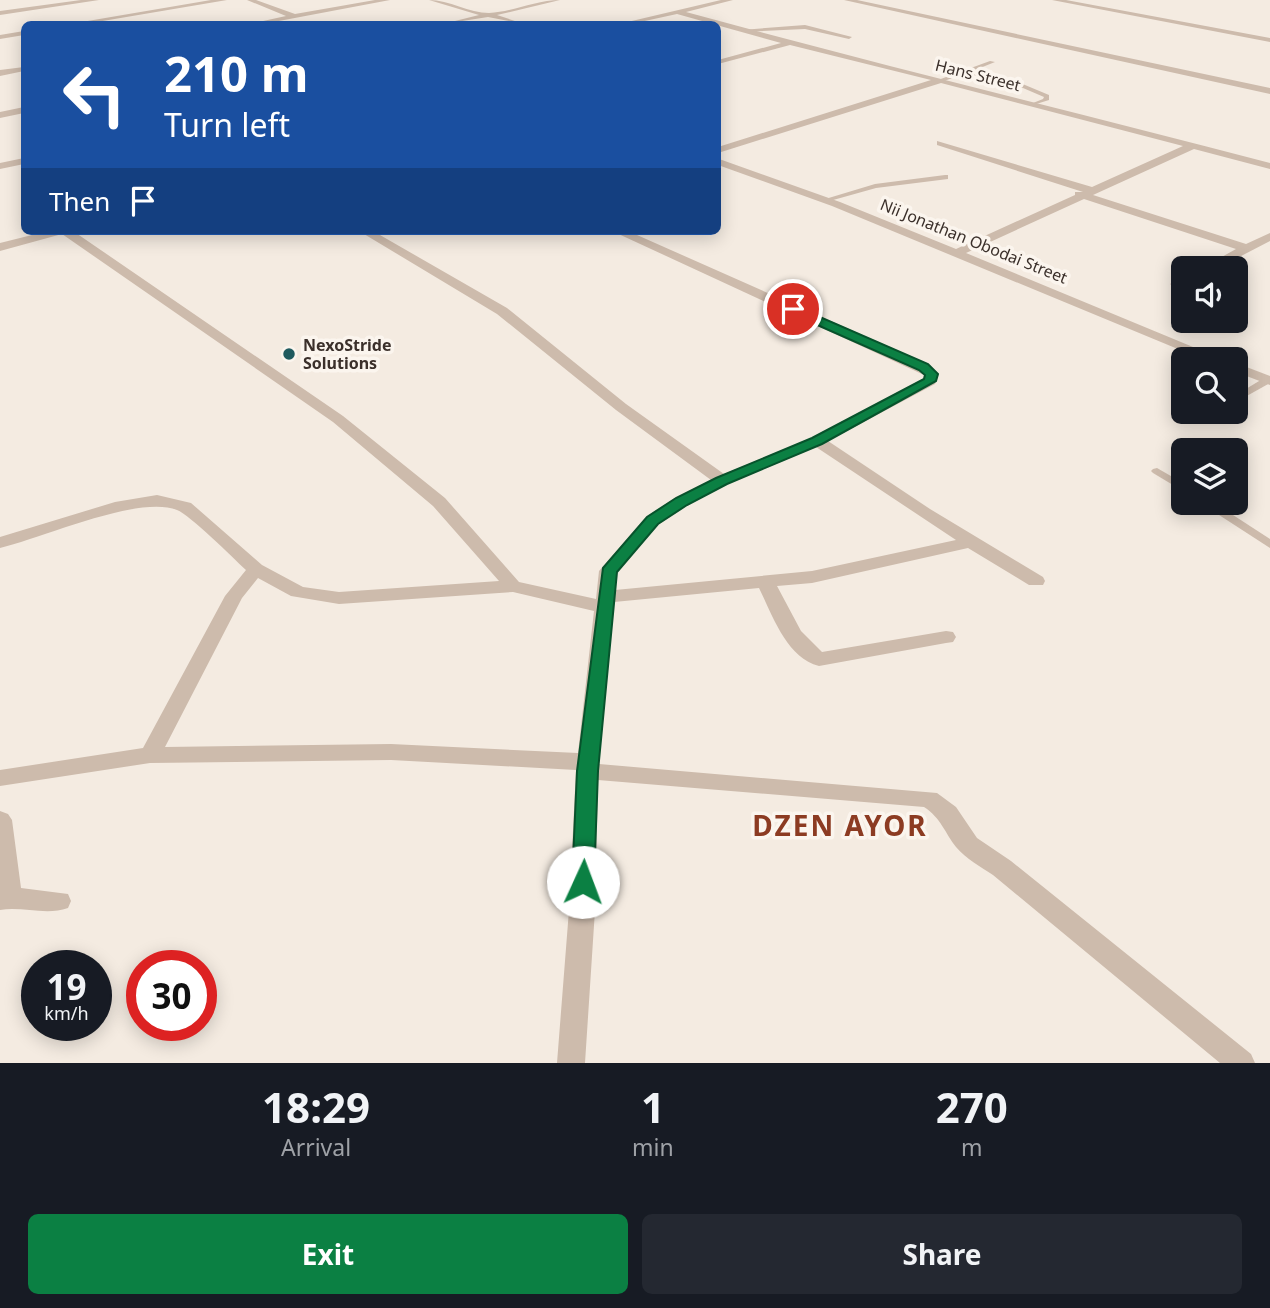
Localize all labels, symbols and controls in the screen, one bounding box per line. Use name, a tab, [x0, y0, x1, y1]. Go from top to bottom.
text: 210 m	[164, 40, 309, 106]
icon: left	[49, 49, 140, 140]
street label: Hans Street	[933, 54, 1023, 96]
text: Turn left	[164, 103, 290, 146]
icon: arrive	[124, 182, 162, 220]
text: Then	[49, 183, 110, 219]
street label: Nii Jonathan Obodai Street	[877, 193, 1071, 289]
map controls	[1171, 256, 1248, 515]
button: sound	[1171, 256, 1248, 333]
pin	[763, 279, 823, 339]
icon: arrive	[774, 290, 812, 328]
place label: NexoStride Solutions	[303, 334, 392, 374]
marker: NexoStride Solutions	[281, 346, 297, 362]
button: search	[1171, 347, 1248, 424]
button: layers	[1171, 438, 1248, 515]
district label: DZEN AYOR	[752, 806, 928, 844]
position arrow	[546, 845, 620, 919]
speed limit sign: 30	[126, 950, 217, 1041]
text: 19	[46, 963, 87, 1010]
text: km/h	[44, 1001, 89, 1025]
text: 18:29	[262, 1078, 370, 1135]
text: 1	[641, 1078, 665, 1135]
text: 270	[936, 1078, 1008, 1135]
text: Arrival	[281, 1131, 351, 1163]
text: min	[632, 1131, 674, 1163]
text: m	[961, 1131, 983, 1163]
button: Exit	[28, 1214, 628, 1294]
button: Share	[642, 1214, 1242, 1294]

